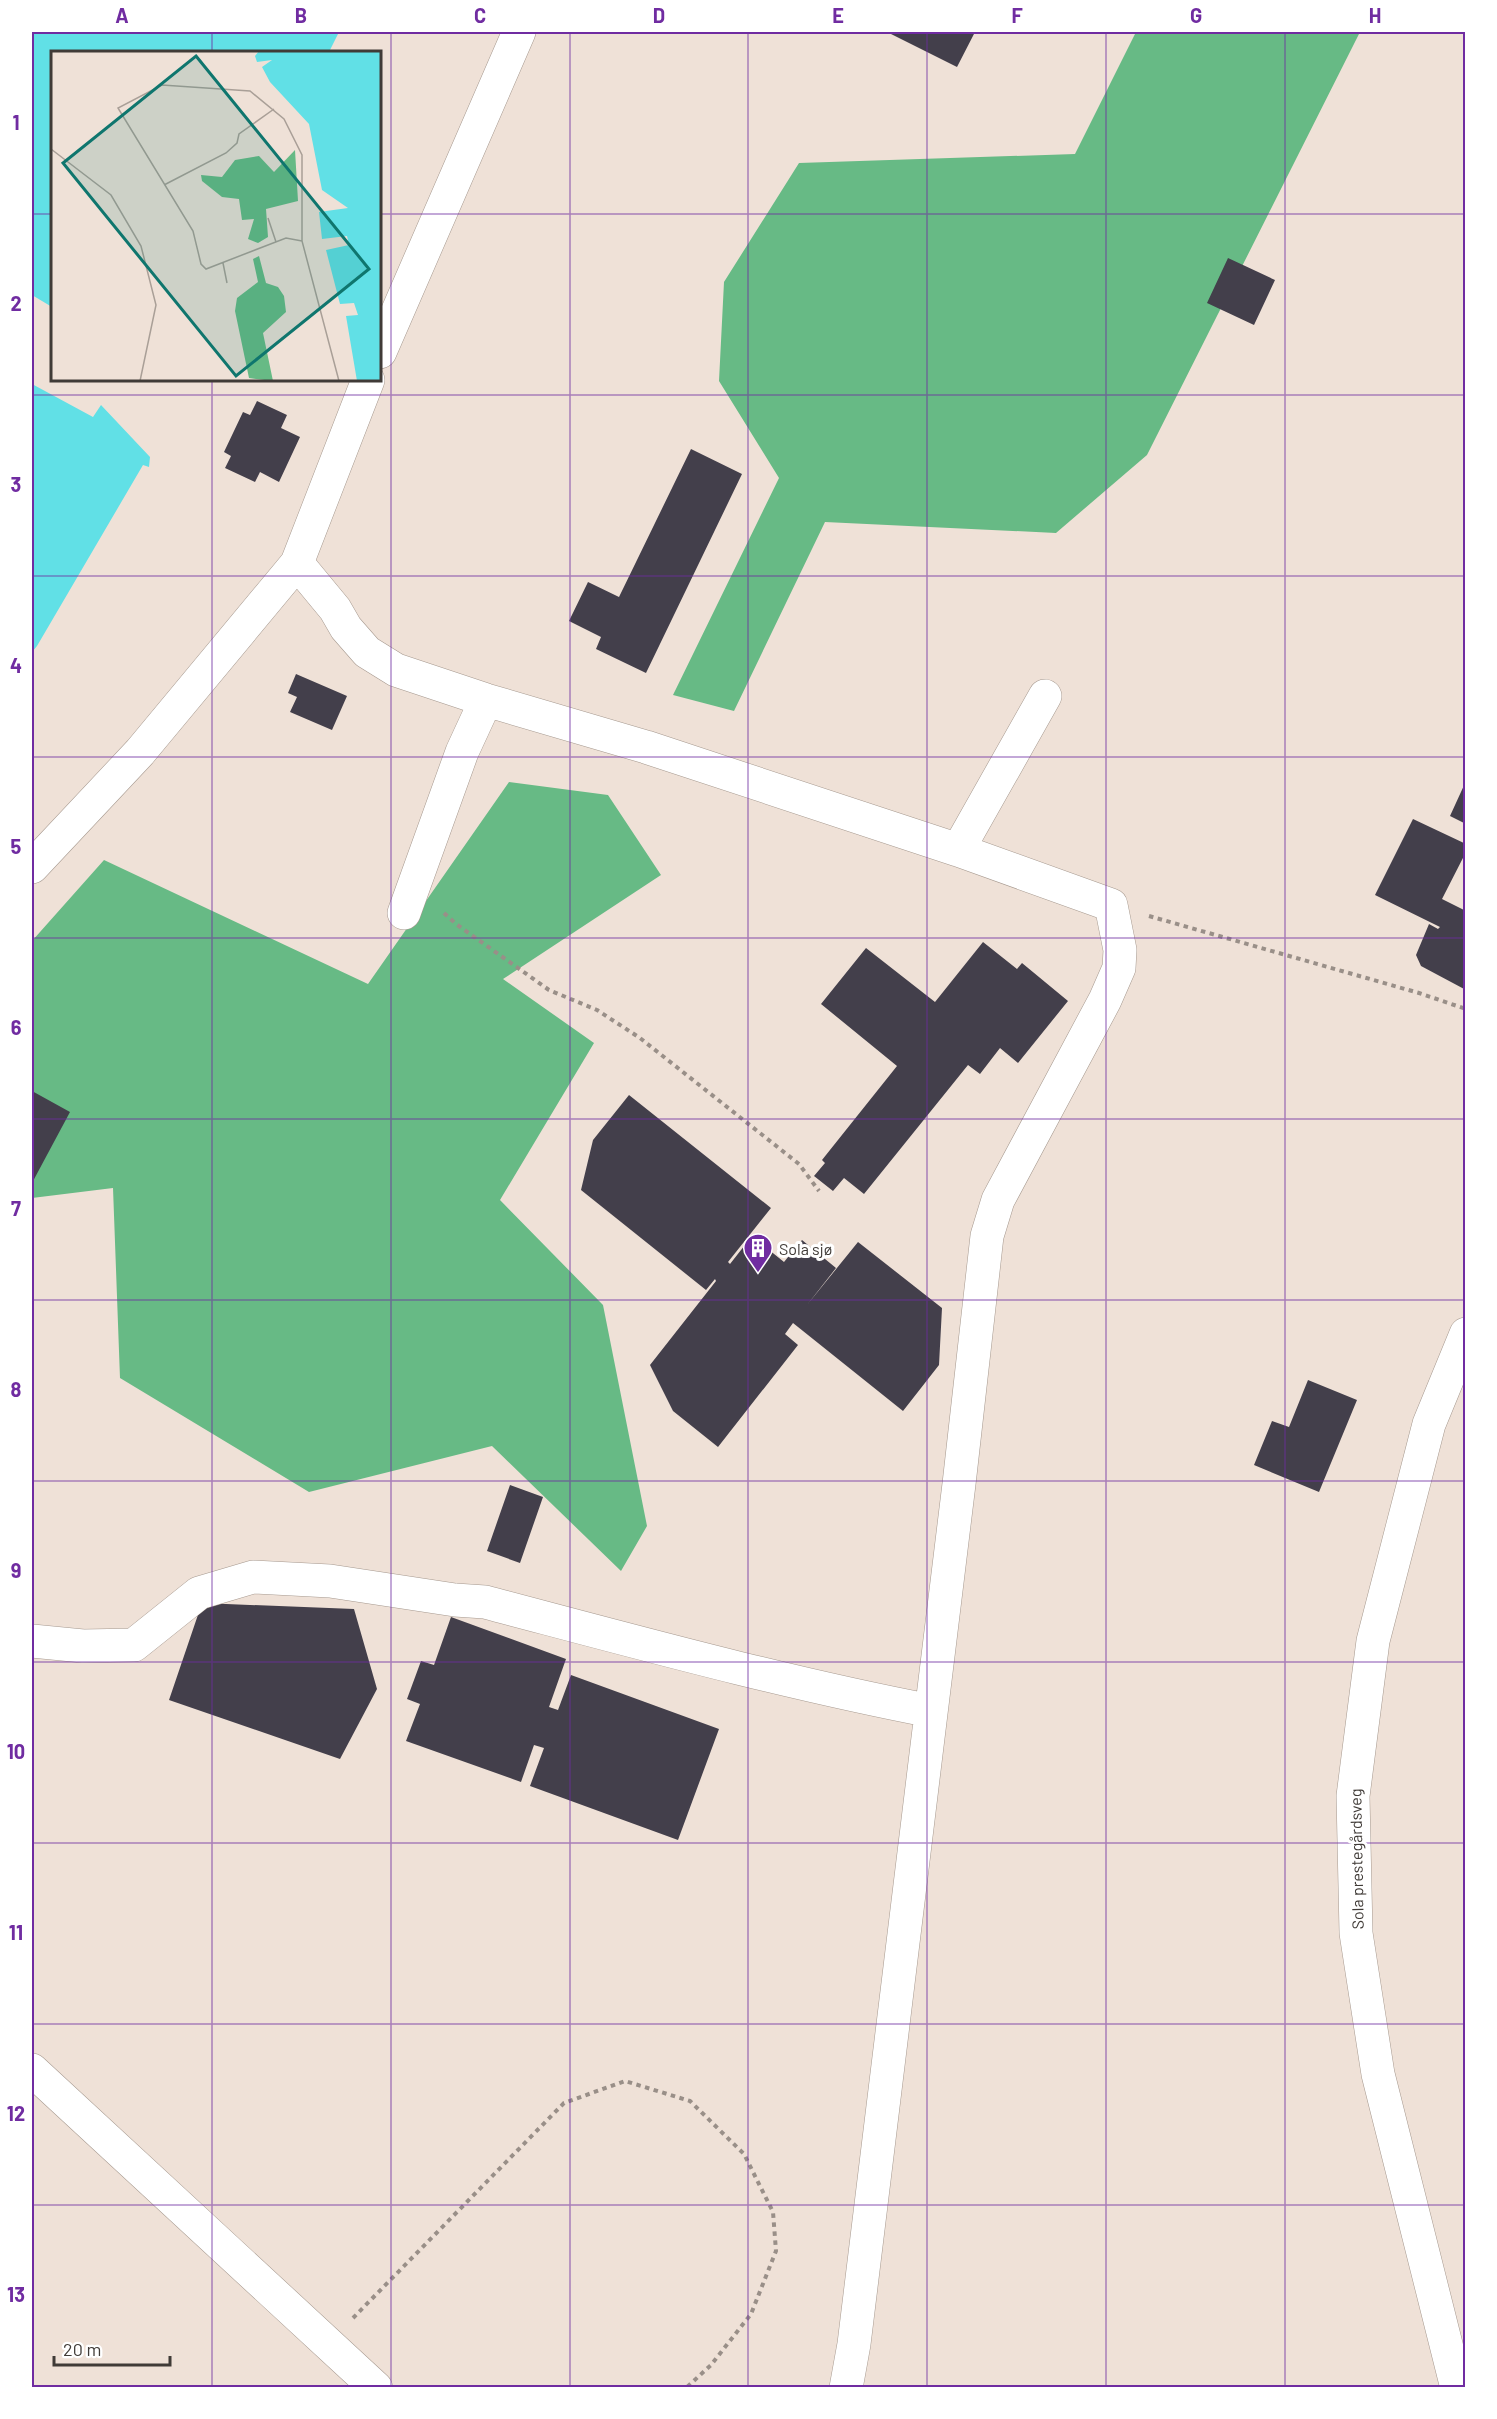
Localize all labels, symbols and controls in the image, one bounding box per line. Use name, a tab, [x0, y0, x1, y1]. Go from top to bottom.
text: A	[115, 3, 129, 27]
text: B	[295, 3, 307, 27]
text: C	[474, 3, 486, 27]
text: D	[653, 3, 665, 27]
text: E	[832, 3, 844, 27]
text: F	[1011, 3, 1023, 27]
text: G	[1190, 3, 1202, 27]
text: H	[1369, 3, 1381, 27]
inset map	[51, 51, 381, 381]
text: 1	[12, 110, 20, 134]
text: 2	[10, 291, 22, 315]
text: 3	[11, 472, 21, 496]
text: 4	[10, 653, 22, 677]
text: 5	[11, 834, 22, 858]
text: 6	[11, 1015, 22, 1039]
text: 7	[11, 1196, 21, 1220]
building icon: Sola sjø	[742, 1232, 774, 1274]
place label: Sola sjø	[779, 1239, 832, 1258]
text: 8	[11, 1377, 22, 1401]
text: 9	[11, 1558, 21, 1582]
text: 10	[7, 1739, 25, 1763]
street label: Sola prestegårdsveg	[1345, 1788, 1367, 1930]
text: 11	[9, 1920, 23, 1944]
text: 12	[7, 2101, 25, 2125]
text: 13	[7, 2282, 25, 2306]
scale bar	[54, 2329, 170, 2367]
text: 20 m	[63, 2338, 101, 2360]

